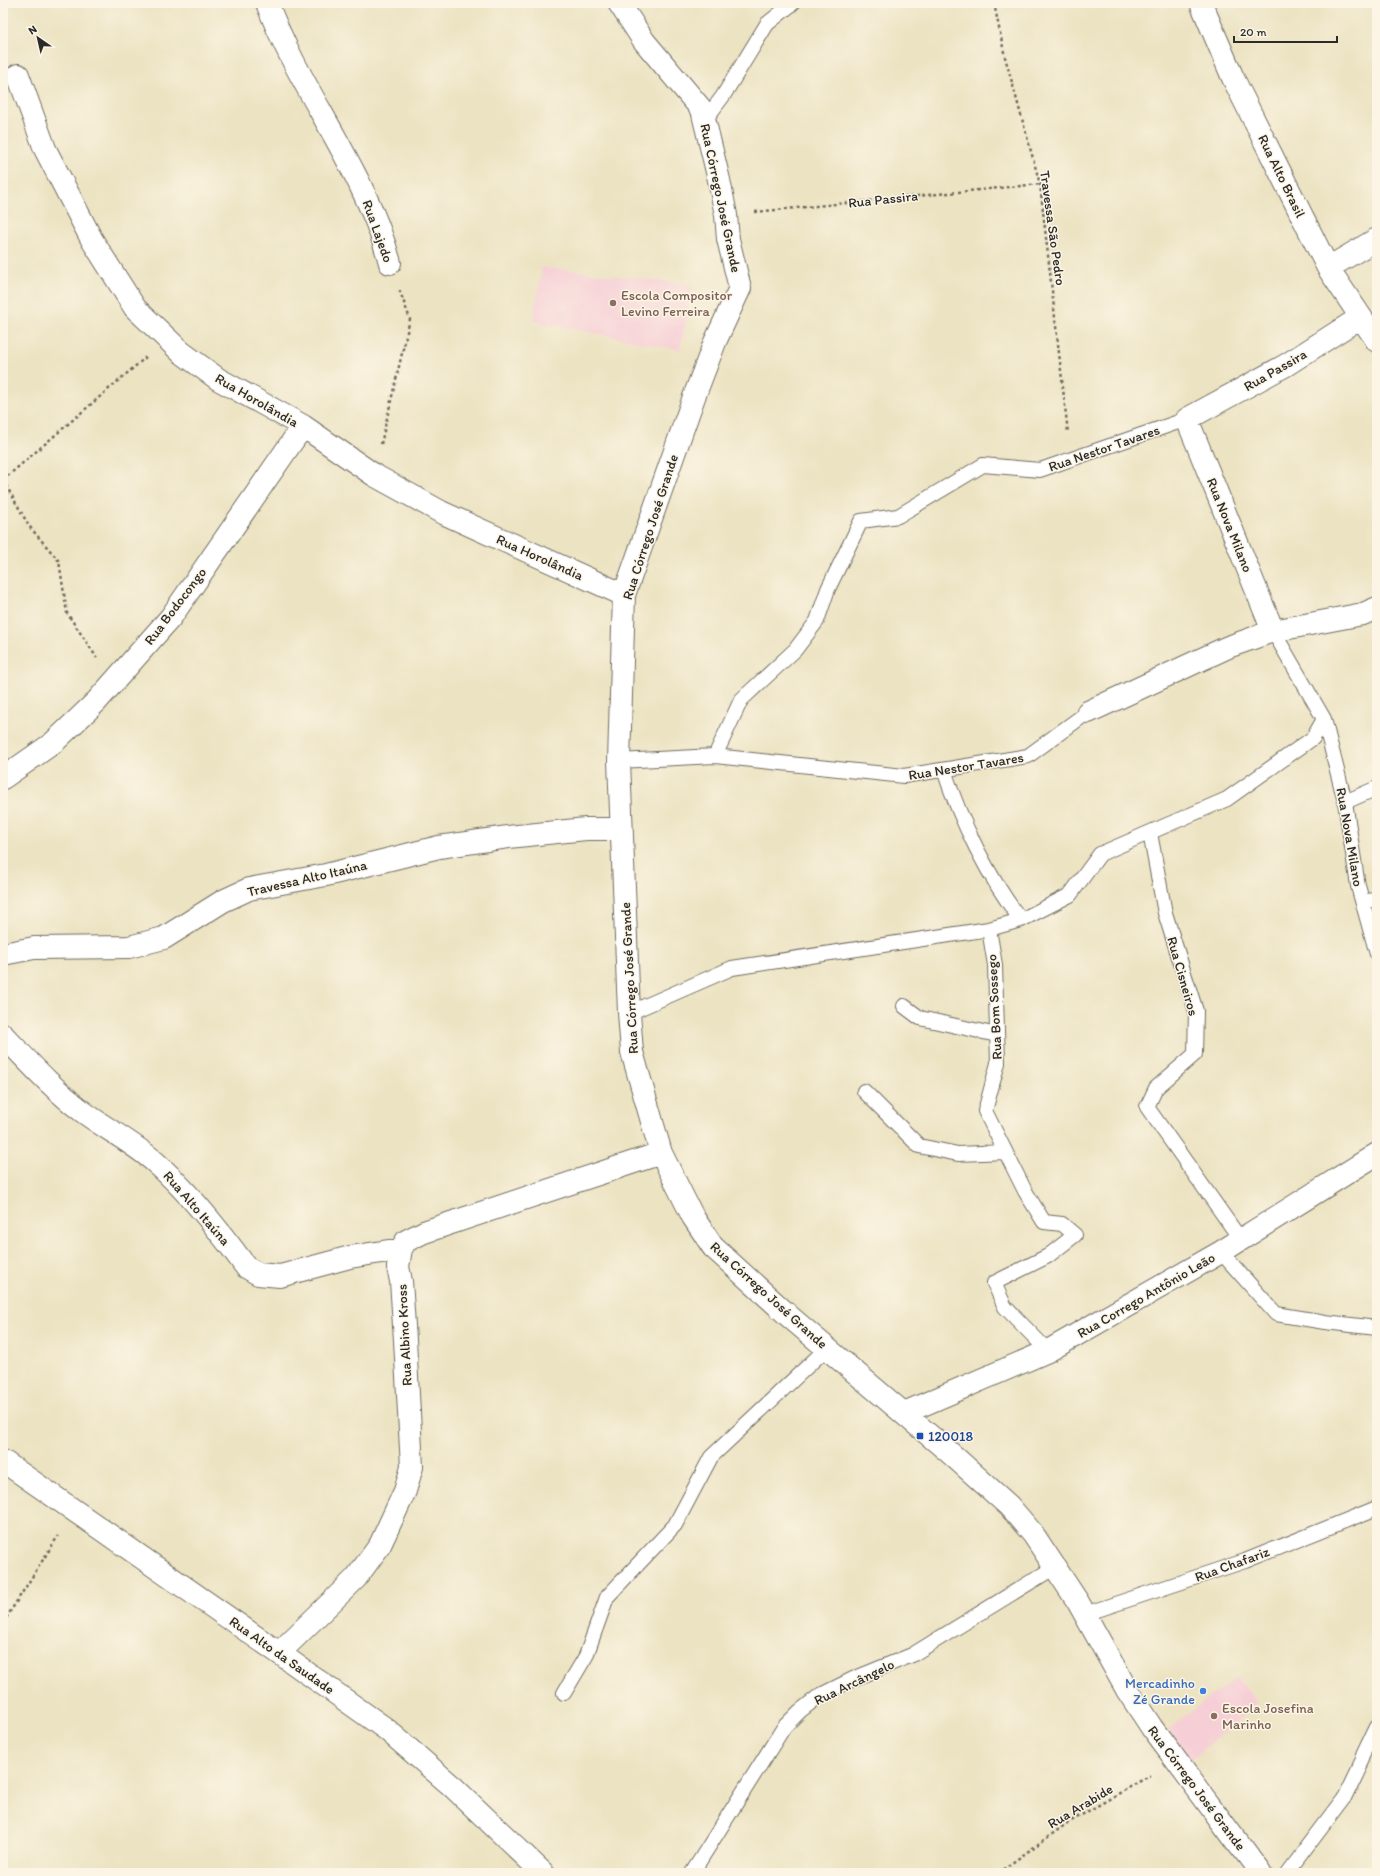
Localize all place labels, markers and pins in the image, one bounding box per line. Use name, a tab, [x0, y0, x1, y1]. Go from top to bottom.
place label: Escola Compositor Levino Ferreira	[621, 287, 733, 320]
marker: Escola Compositor Levino Ferreira	[608, 298, 618, 308]
place label: 120018	[928, 1428, 974, 1445]
marker: 120018	[915, 1431, 925, 1441]
place label: Mercadinho Zé Grande	[1125, 1675, 1195, 1708]
marker: Mercadinho Zé Grande	[1198, 1686, 1208, 1696]
place label: Escola Josefina Marinho	[1222, 1700, 1314, 1733]
marker: Escola Josefina Marinho	[1209, 1711, 1219, 1721]

